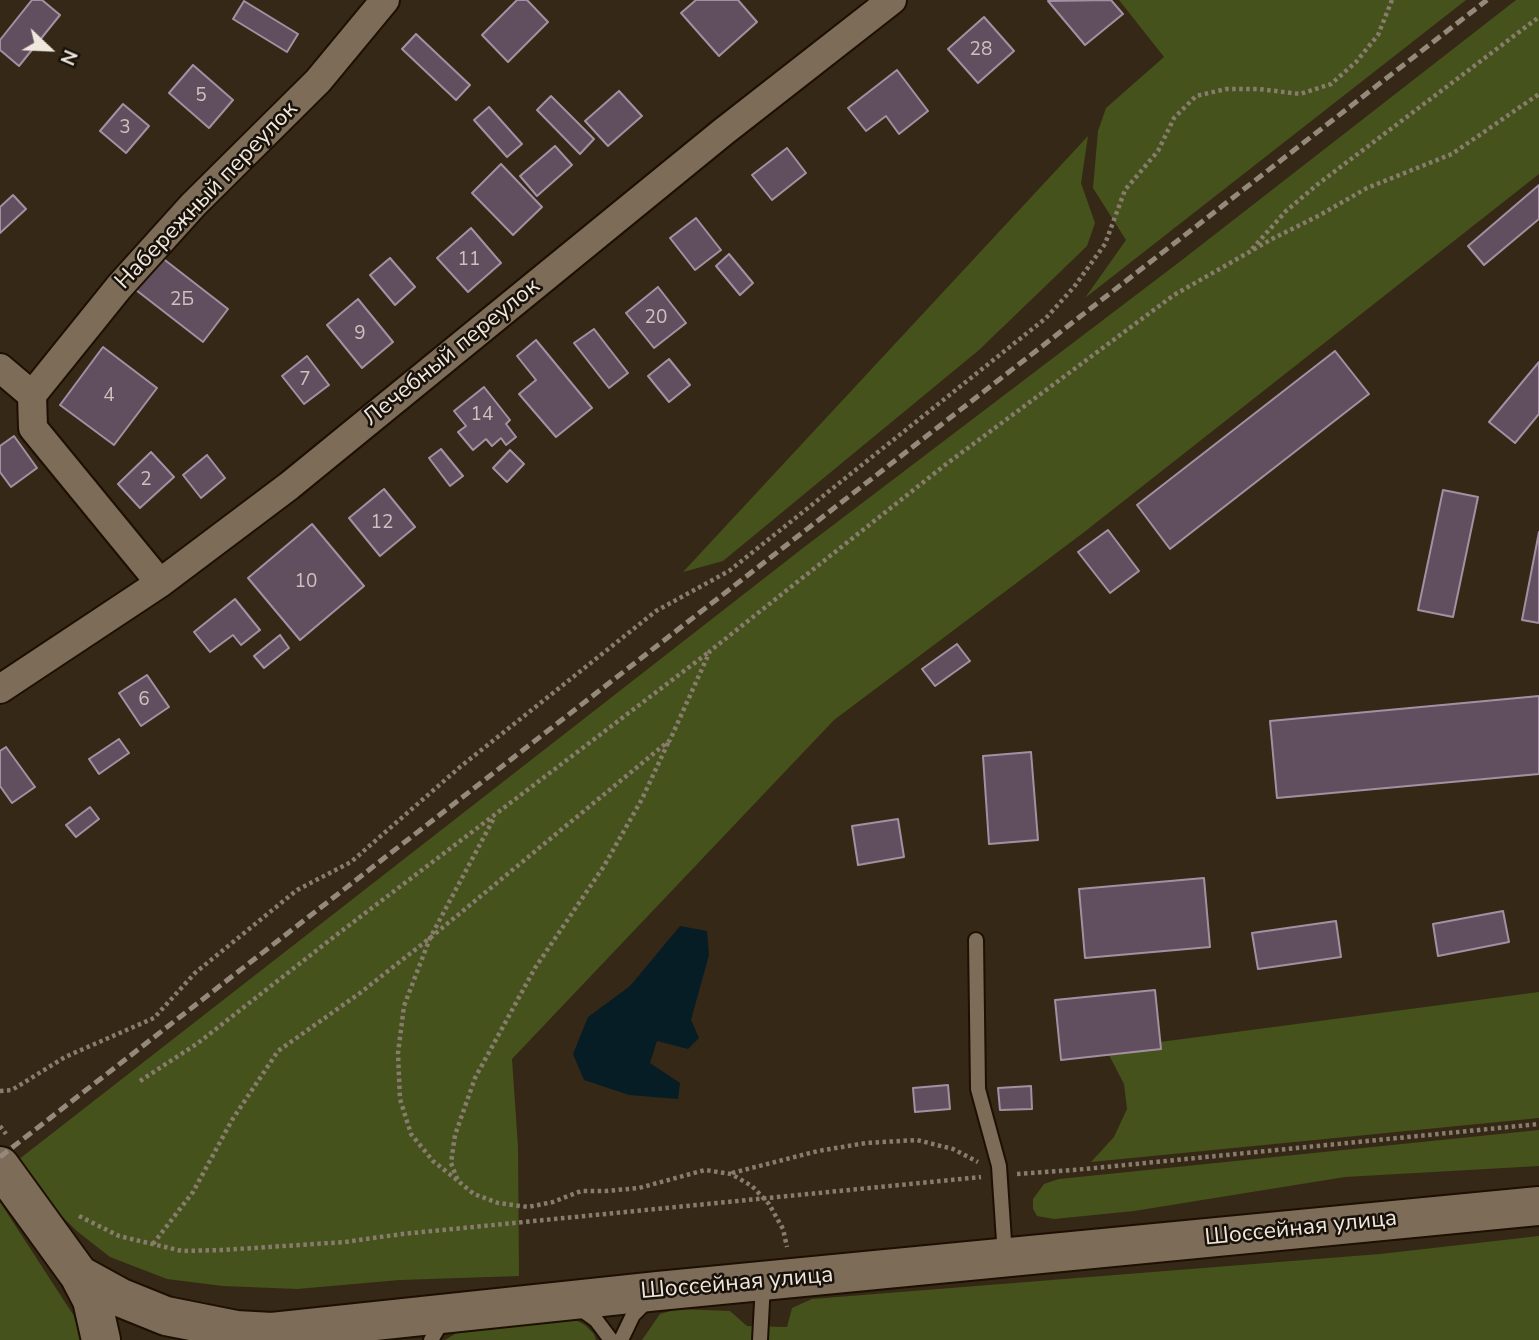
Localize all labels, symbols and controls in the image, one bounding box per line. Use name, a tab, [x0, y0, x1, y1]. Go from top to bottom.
north arrow	[14, 14, 84, 84]
house number: 28	[970, 39, 992, 61]
text: N	[54, 46, 83, 69]
house number: 5	[195, 85, 207, 107]
street label: Набережный переулок	[110, 96, 304, 296]
house number: 3	[119, 117, 131, 139]
house number: 11	[458, 249, 480, 271]
street label: Лечебный переулок	[358, 273, 546, 433]
house number: 2Б	[170, 289, 194, 311]
house number: 20	[645, 307, 667, 329]
house number: 9	[354, 323, 366, 345]
house number: 7	[299, 369, 311, 391]
house number: 4	[103, 385, 115, 407]
house number: 14	[471, 404, 493, 426]
house number: 2	[140, 469, 152, 491]
house number: 12	[371, 512, 393, 534]
house number: 10	[295, 571, 317, 593]
house number: 6	[138, 689, 150, 711]
street label: Шоссейная улица	[1203, 1205, 1399, 1253]
street label: Шоссейная улица	[640, 1262, 834, 1306]

